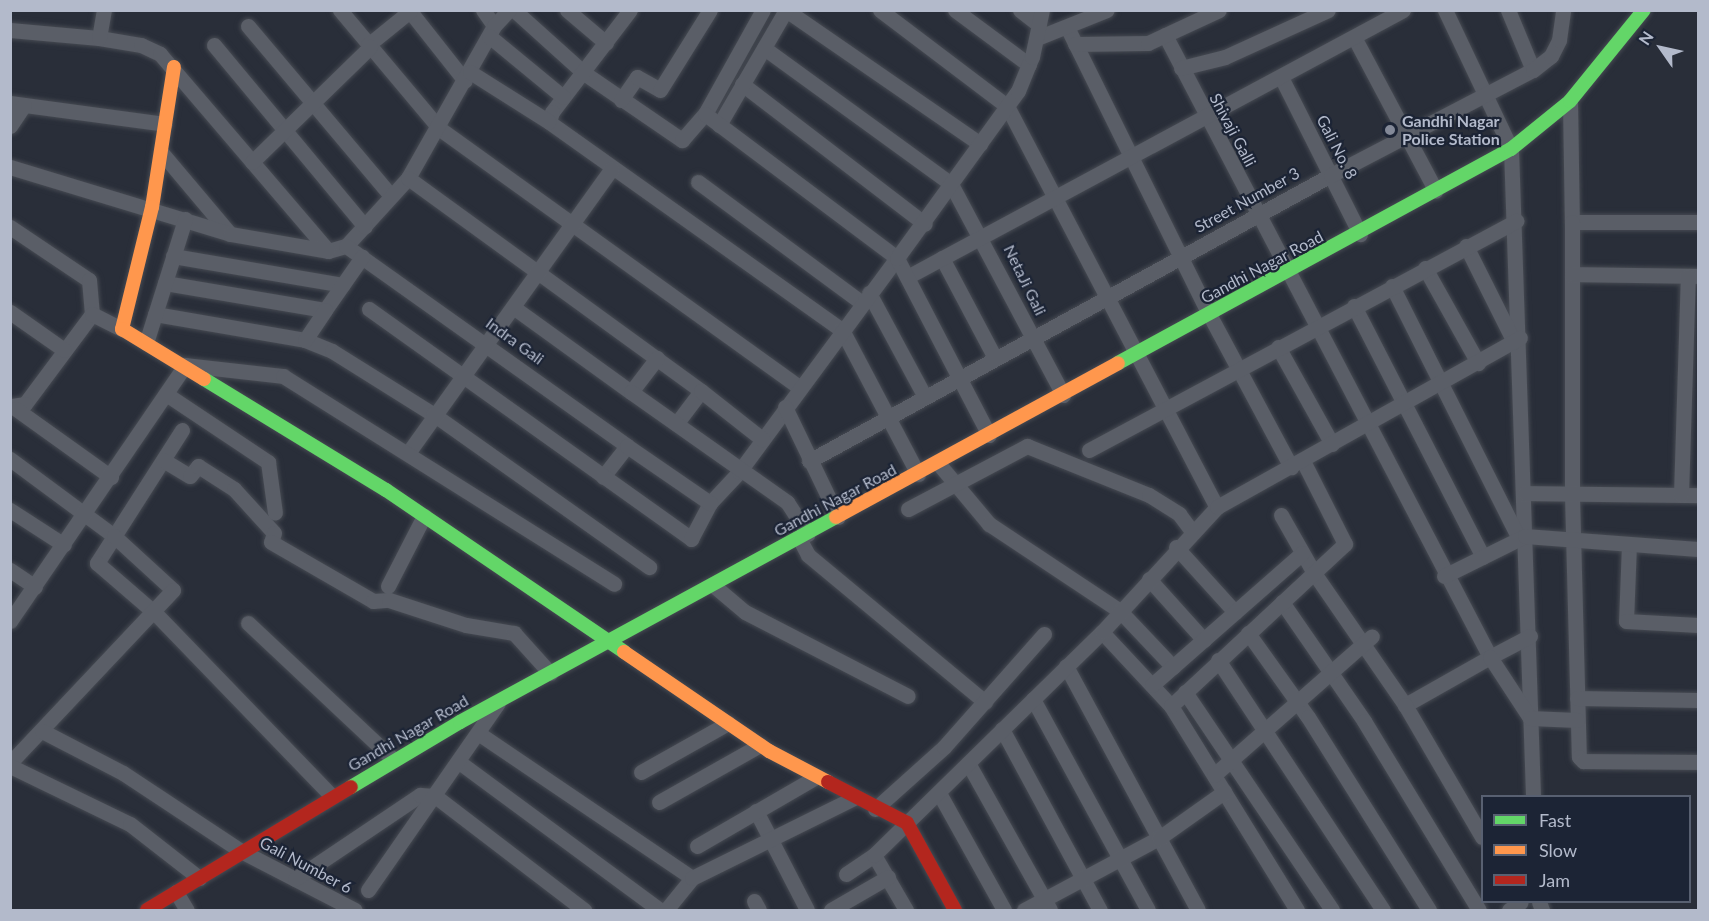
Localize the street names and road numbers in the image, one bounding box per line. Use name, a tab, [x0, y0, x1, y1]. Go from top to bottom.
street label: Shivaji Galli	[1206, 90, 1260, 170]
street label: Gali No. 8	[1313, 112, 1361, 182]
street label: Street Number 3	[1191, 163, 1303, 237]
street label: Gandhi Nagar Road	[1197, 227, 1327, 307]
street label: NetaJi Gali	[1000, 242, 1050, 318]
street label: Indra Gali	[482, 313, 548, 369]
street label: Gandhi Nagar Road	[770, 460, 900, 540]
street label: Gandhi Nagar Road	[344, 691, 472, 775]
street label: Gali Number 6	[256, 833, 356, 897]

